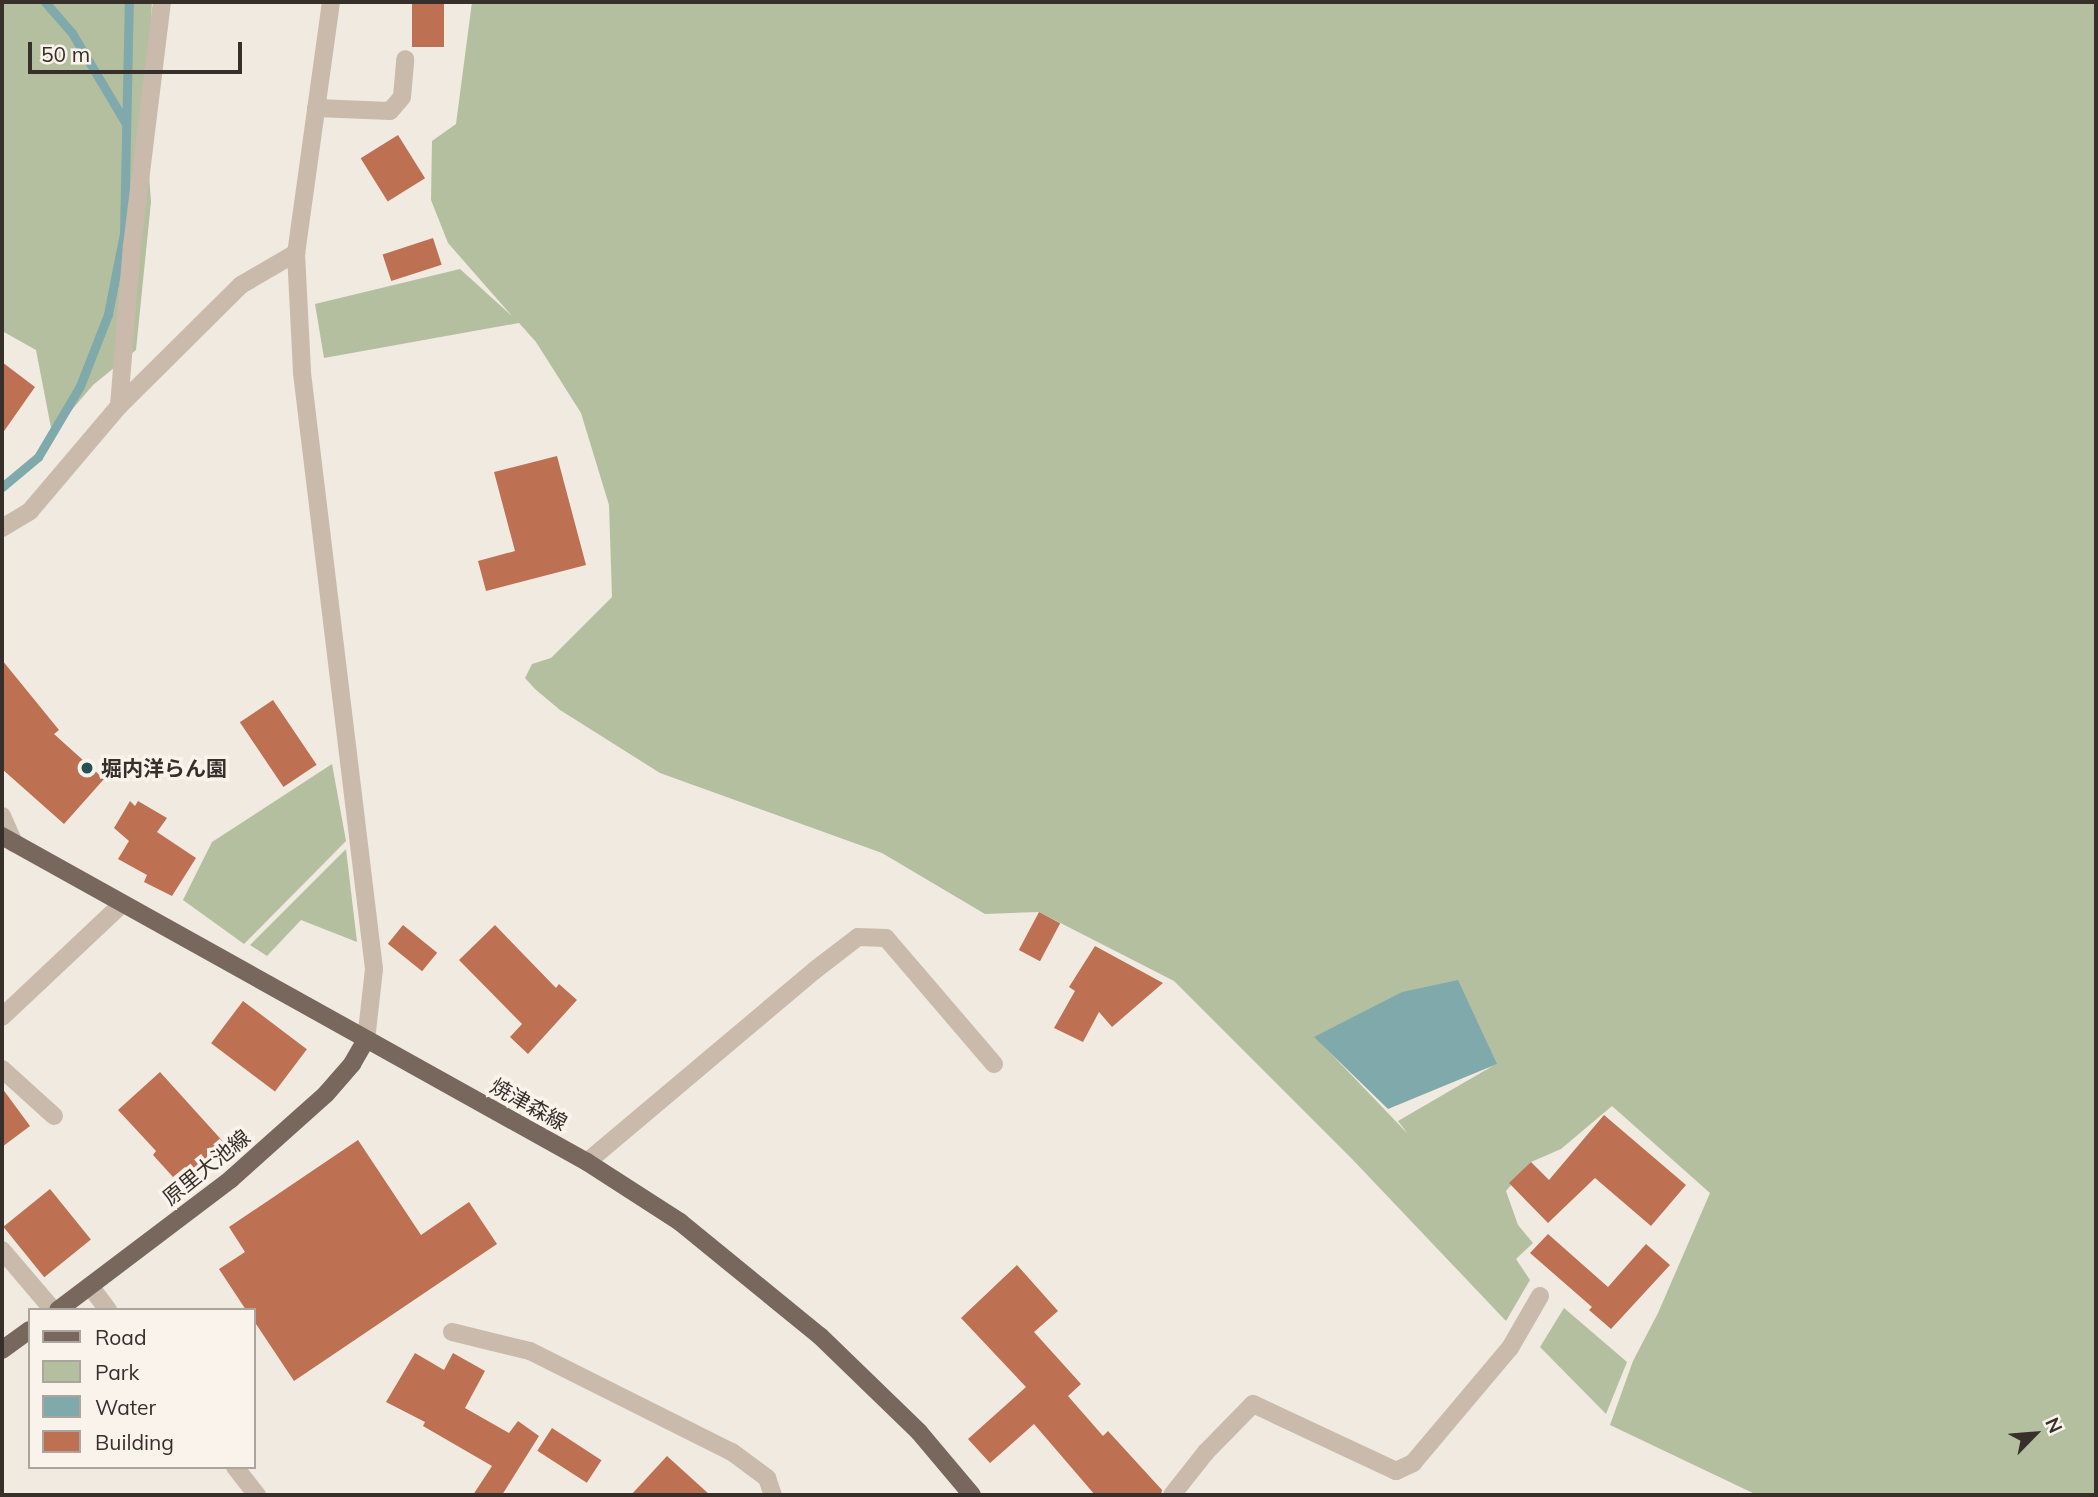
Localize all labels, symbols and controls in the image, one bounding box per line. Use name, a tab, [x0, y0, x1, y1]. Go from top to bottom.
scale bar	[32, 28, 245, 72]
text: 50 m	[41, 41, 90, 67]
place label: 堀内洋らん園	[101, 755, 227, 781]
marker: 堀内洋らん園	[79, 760, 95, 776]
street label: 焼津森線	[486, 1073, 572, 1135]
street label: 原里大池線	[157, 1124, 255, 1210]
legend	[28, 1308, 256, 1469]
text: Road	[95, 1324, 146, 1350]
text: Park	[95, 1359, 139, 1385]
text: Water	[95, 1394, 156, 1420]
north arrow	[2000, 1399, 2070, 1469]
text: N	[2040, 1414, 2068, 1437]
text: Building	[95, 1429, 174, 1455]

